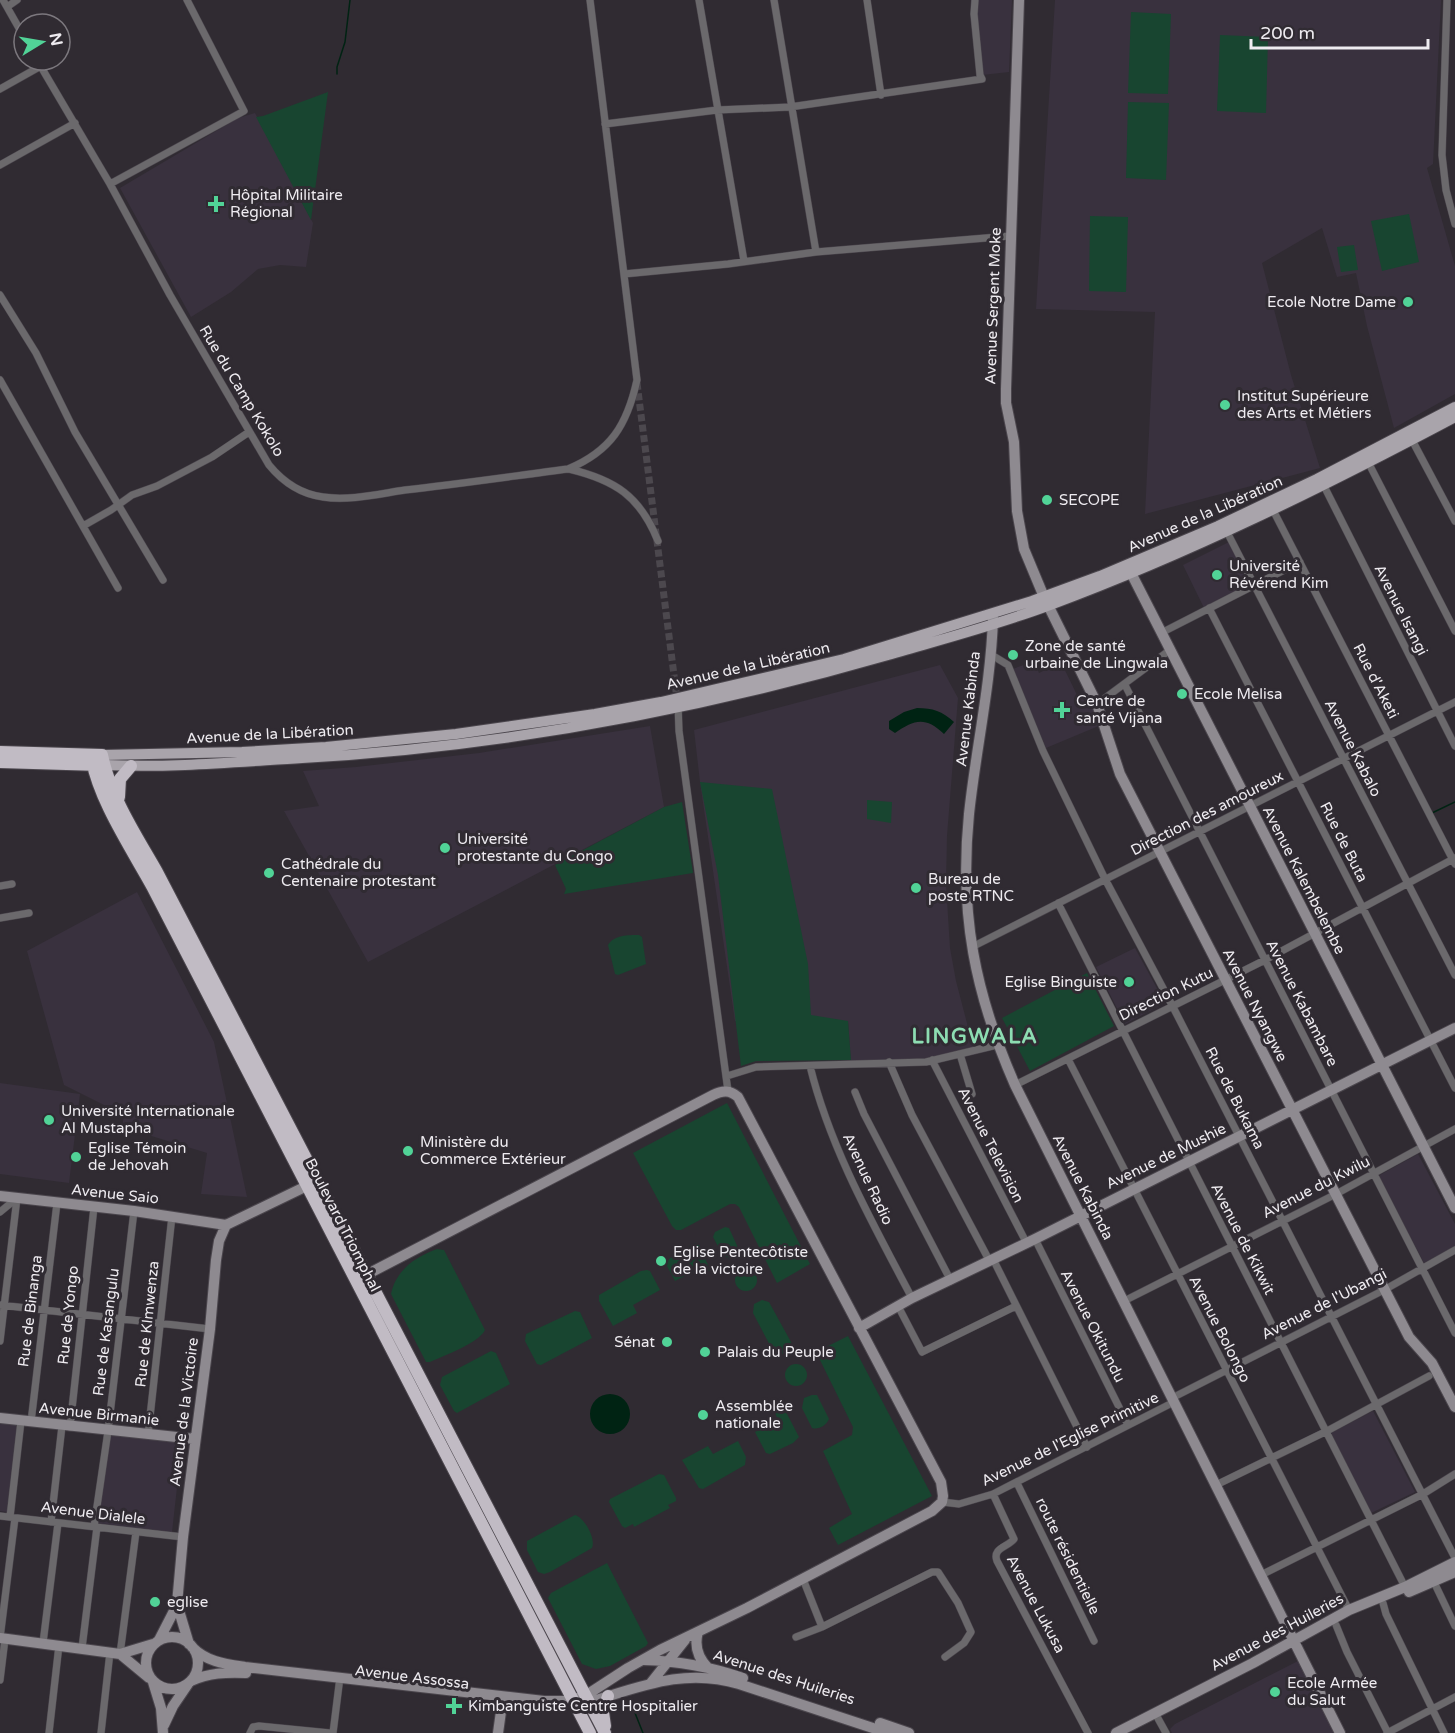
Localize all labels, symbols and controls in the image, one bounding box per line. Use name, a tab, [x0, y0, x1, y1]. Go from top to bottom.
north arrow	[12, 12, 72, 72]
scale bar	[1251, 12, 1428, 50]
text: 200 m	[1260, 22, 1315, 44]
text: N	[45, 31, 67, 48]
place label: Hôpital Militaire Régional	[230, 186, 343, 221]
marker: Hôpital Militaire Régional	[207, 195, 225, 213]
street label: Avenue Sergent Moke	[981, 227, 1005, 385]
place label: Ecole Notre Dame	[1267, 293, 1396, 311]
marker: Ecole Notre Dame	[1401, 295, 1415, 309]
street label: Rue du Camp Kokolo	[196, 322, 288, 460]
place label: Institut Supérieure des Arts et Métiers	[1237, 387, 1372, 422]
marker: Institut Supérieure des Arts et Métiers	[1218, 398, 1232, 412]
street label: Avenue de la Libération	[1125, 472, 1285, 556]
place label: SECOPE	[1059, 491, 1120, 509]
marker: SECOPE	[1040, 493, 1054, 507]
place label: Université Révérend Kim	[1229, 557, 1329, 592]
street label: Avenue Isangi	[1370, 562, 1432, 658]
marker: Université Révérend Kim	[1210, 568, 1224, 582]
place label: Zone de santé urbaine de Lingwala	[1025, 637, 1168, 672]
street label: Avenue de la Libération	[664, 638, 832, 694]
street label: Rue d'Aketi	[1349, 640, 1403, 722]
marker: Zone de santé urbaine de Lingwala	[1006, 648, 1020, 662]
street label: Avenue Kabinda	[952, 650, 984, 768]
place label: Ecole Melisa	[1194, 685, 1282, 703]
marker: Ecole Melisa	[1175, 687, 1189, 701]
place label: Centre de santé Vijana	[1076, 692, 1162, 727]
street label: Avenue Kabalo	[1321, 696, 1385, 800]
marker: Centre de santé Vijana	[1053, 701, 1071, 719]
street label: Avenue de la Libération	[186, 721, 354, 747]
street label: Direction des amoureux	[1128, 767, 1286, 859]
street label: Rue de Buta	[1316, 799, 1372, 885]
street label: Avenue Kalembelembe	[1259, 803, 1349, 957]
place label: Université protestante du Congo	[457, 830, 613, 865]
marker: Université protestante du Congo	[438, 841, 452, 855]
place label: Cathédrale du Centenaire protestant	[281, 855, 436, 890]
marker: Cathédrale du Centenaire protestant	[262, 866, 276, 880]
place label: Bureau de poste RTNC	[928, 870, 1014, 905]
marker: Bureau de poste RTNC	[909, 881, 923, 895]
street label: Avenue Kabambare	[1262, 937, 1342, 1069]
street label: Avenue Nyangwe	[1219, 945, 1291, 1065]
street label: Direction Kutu	[1116, 963, 1216, 1025]
place label: Eglise Binguiste	[1004, 973, 1117, 991]
marker: Eglise Binguiste	[1122, 975, 1136, 989]
district label: LINGWALA	[911, 1024, 1039, 1049]
street label: Rue de Bukama	[1202, 1044, 1268, 1152]
street label: Avenue Television	[954, 1084, 1028, 1206]
place label: Université Internationale Al Mustapha	[61, 1102, 235, 1137]
marker: Université Internationale Al Mustapha	[42, 1113, 56, 1127]
street label: Avenue de Mushie	[1103, 1119, 1229, 1193]
street label: Avenue Radio	[839, 1130, 897, 1228]
street label: Avenue Kabinda	[1049, 1131, 1117, 1243]
place label: Ministère du Commerce Extérieur	[420, 1133, 566, 1168]
place label: Eglise Témoin de Jehovah	[88, 1139, 186, 1174]
marker: Ministère du Commerce Extérieur	[401, 1144, 415, 1158]
marker: Eglise Témoin de Jehovah	[69, 1150, 83, 1164]
street label: Avenue du Kwilu	[1259, 1152, 1373, 1222]
street label: Boulevard Triomphal	[302, 1155, 384, 1295]
street label: Avenue Saio	[70, 1180, 160, 1208]
street label: Avenue de Kikwit	[1207, 1180, 1279, 1298]
place label: Eglise Pentecôtiste de la victoire	[673, 1243, 808, 1278]
street label: Rue de Binanga	[14, 1254, 46, 1368]
marker: Eglise Pentecôtiste de la victoire	[654, 1254, 668, 1268]
street label: Rue de KImwenza	[131, 1260, 163, 1388]
street label: Rue de Yongo	[54, 1265, 82, 1365]
street label: Avenue de l'Ubangi	[1258, 1265, 1390, 1343]
street label: Rue de Kasangulu	[89, 1267, 123, 1397]
street label: Avenue Okitundu	[1057, 1267, 1129, 1385]
street label: Avenue Bolongo	[1185, 1273, 1255, 1385]
place label: Sénat	[614, 1333, 655, 1351]
marker: Sénat	[660, 1335, 674, 1349]
street label: Avenue de la Victoire	[166, 1336, 202, 1488]
place label: Palais du Peuple	[717, 1343, 834, 1361]
marker: Palais du Peuple	[698, 1345, 712, 1359]
street label: Avenue de l'Eglise Primitive	[978, 1388, 1162, 1490]
place label: Assemblée nationale	[715, 1397, 793, 1432]
street label: Avenue Birmanie	[38, 1399, 160, 1429]
marker: Assemblée nationale	[696, 1408, 710, 1422]
street label: route résidentielle	[1032, 1495, 1104, 1617]
street label: Avenue Dialele	[40, 1498, 146, 1528]
street label: Avenue Lukusa	[1003, 1552, 1069, 1656]
street label: Avenue des Huileries	[1207, 1589, 1347, 1675]
place label: eglise	[167, 1593, 208, 1611]
marker: eglise	[148, 1595, 162, 1609]
street label: Avenue des Huileries	[711, 1646, 857, 1708]
street label: Avenue Assossa	[354, 1661, 470, 1693]
place label: Ecole Armée du Salut	[1287, 1674, 1377, 1709]
marker: Ecole Armée du Salut	[1268, 1685, 1282, 1699]
marker: Kimbanguiste Centre Hospitalier	[445, 1697, 463, 1715]
place label: Kimbanguiste Centre Hospitalier	[468, 1697, 698, 1715]

